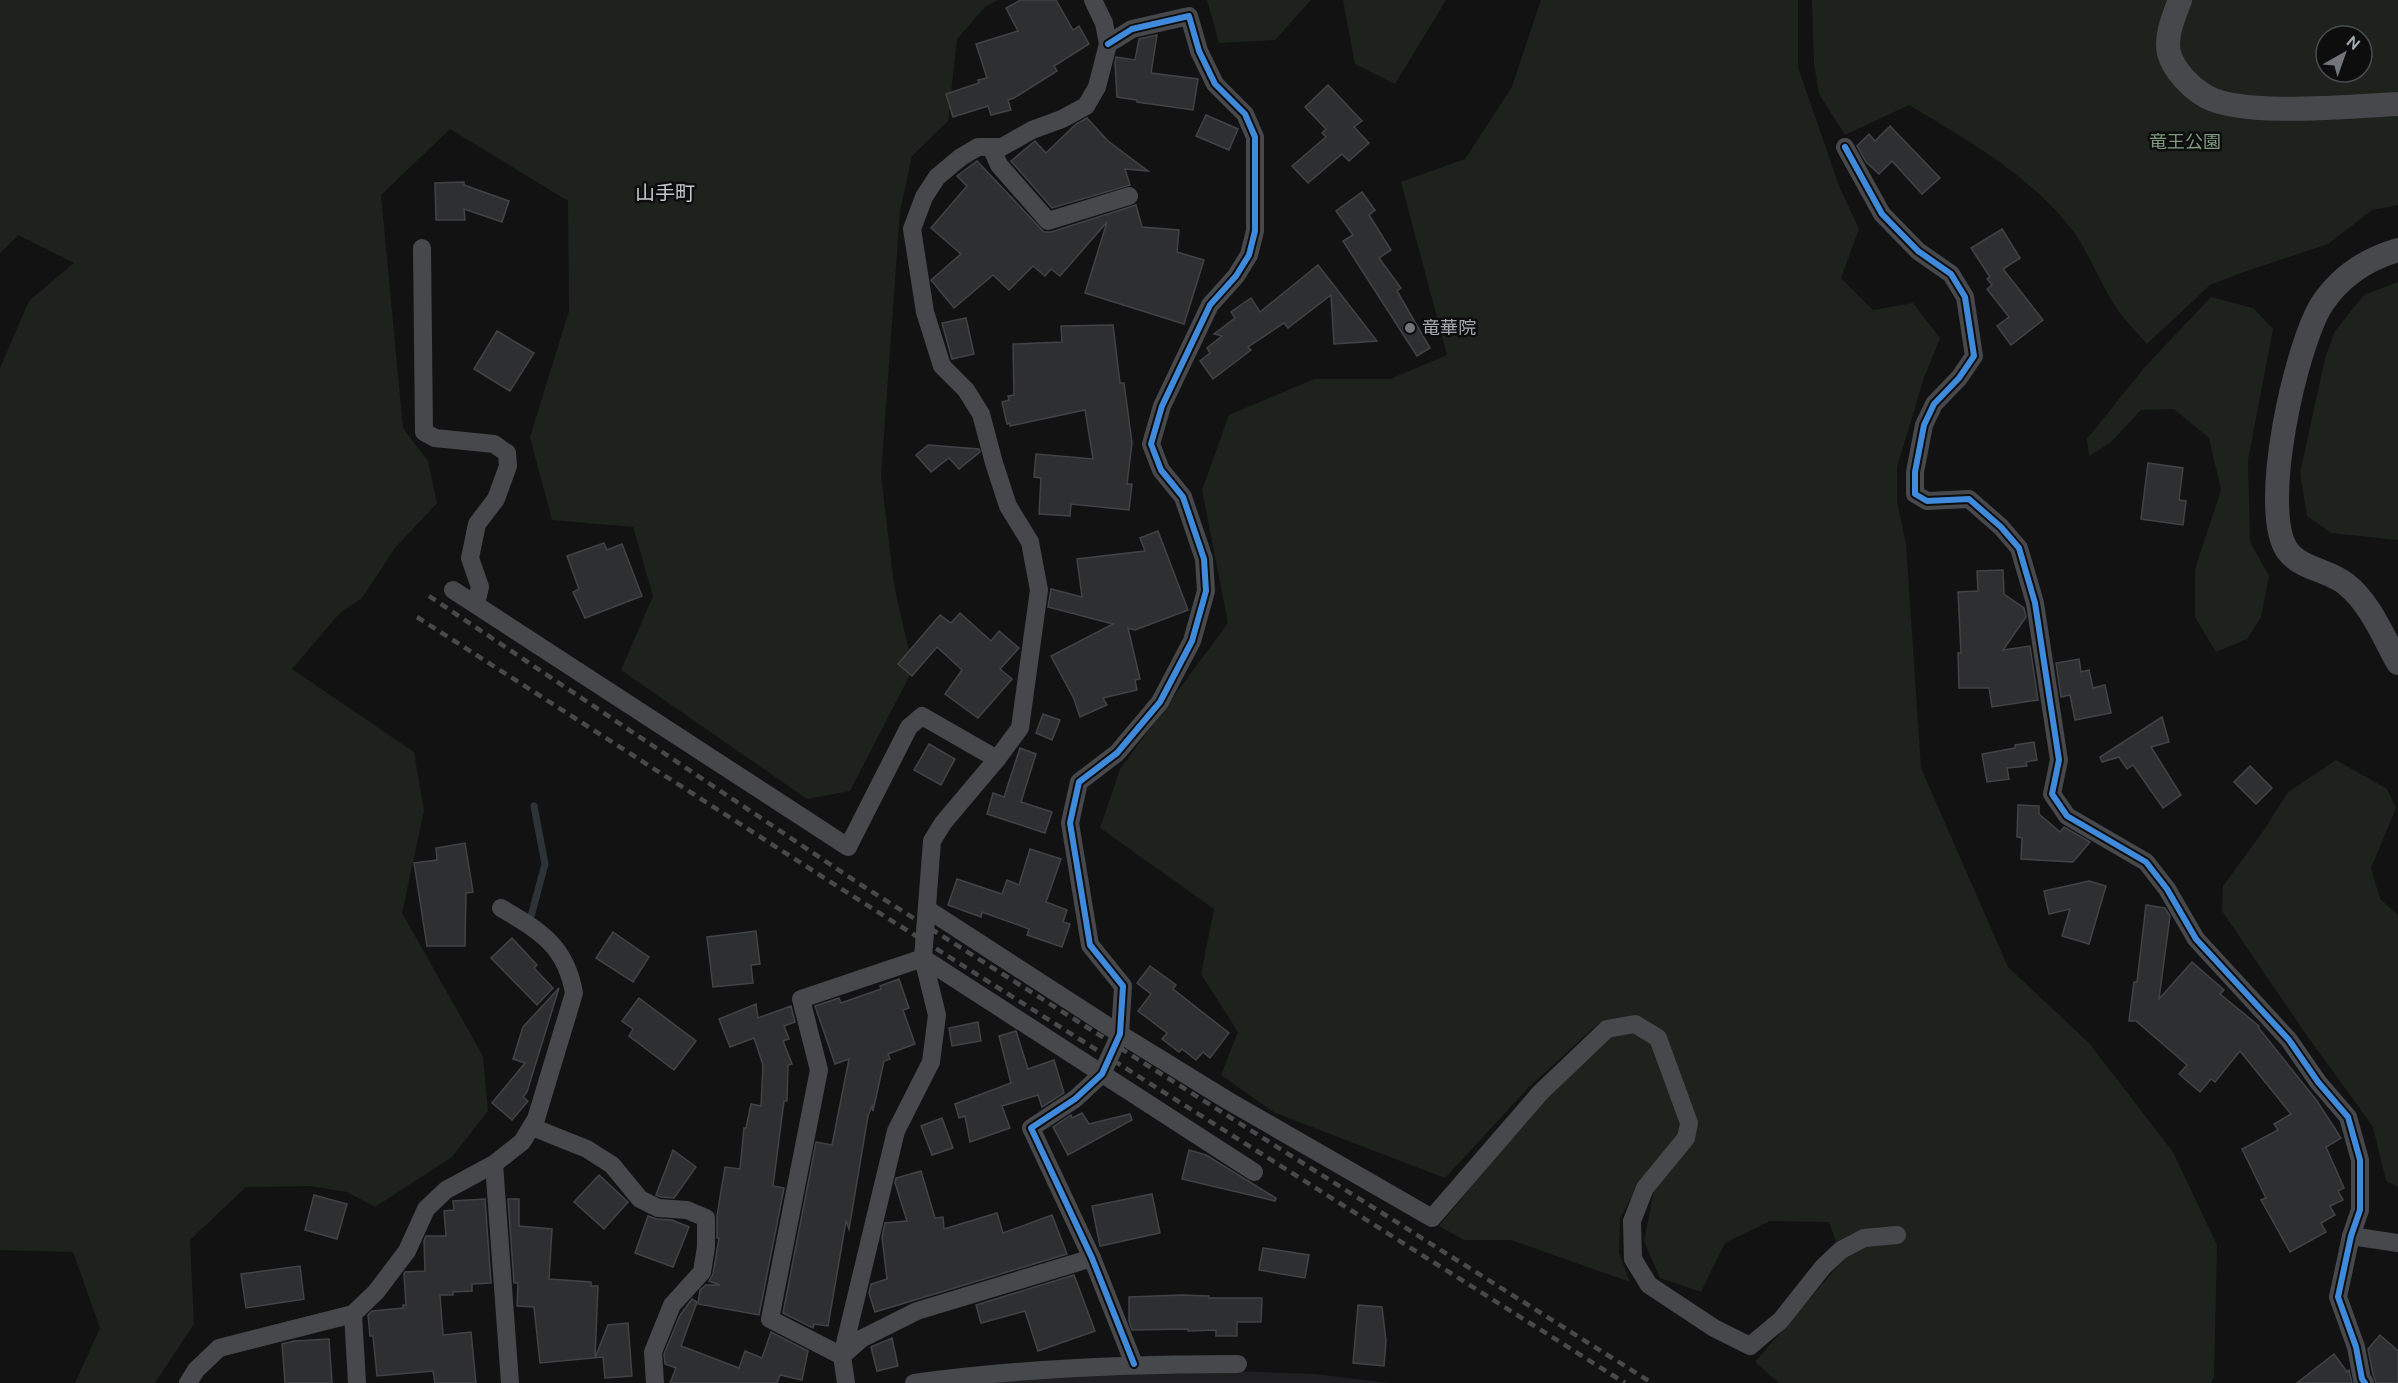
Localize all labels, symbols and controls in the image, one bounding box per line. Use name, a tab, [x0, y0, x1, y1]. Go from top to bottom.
north arrow	[2314, 24, 2374, 84]
text: N	[2343, 32, 2364, 53]
park label: 竜王公園	[2149, 131, 2221, 151]
district label: 山手町	[635, 181, 695, 204]
place label: 竜華院	[1422, 317, 1476, 337]
marker: 竜華院	[1403, 321, 1417, 335]

